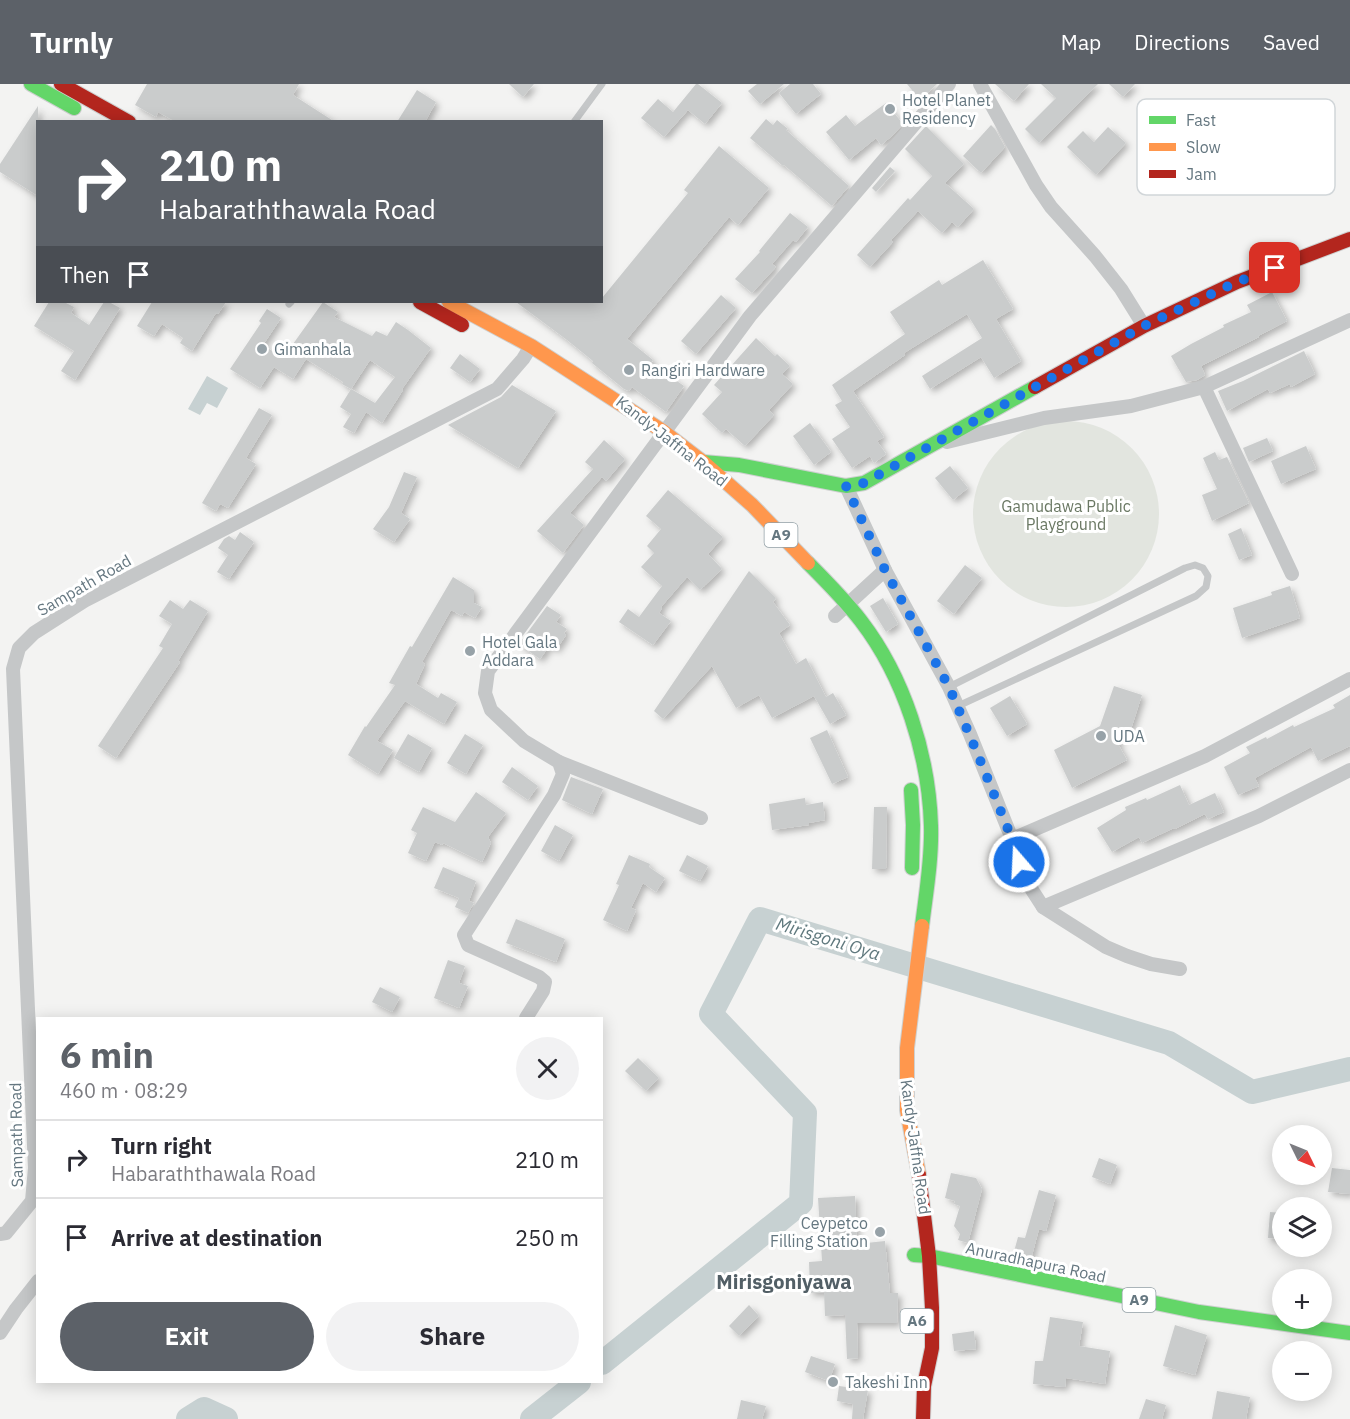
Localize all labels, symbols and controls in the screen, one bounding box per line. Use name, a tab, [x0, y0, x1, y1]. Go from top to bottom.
text: Turnly	[30, 24, 113, 61]
text: Map	[1061, 28, 1101, 56]
text: Directions	[1134, 28, 1230, 56]
text: Saved	[1263, 28, 1320, 56]
place label: Hotel Planet Residency	[902, 90, 991, 128]
legend	[1137, 99, 1335, 195]
marker: Hotel Planet Residency	[883, 102, 897, 116]
text: Fast	[1186, 110, 1216, 130]
text: Slow	[1186, 137, 1221, 157]
text: 210 m	[159, 138, 282, 193]
icon: right	[60, 144, 138, 222]
text: Jam	[1186, 164, 1217, 184]
text: Habaraththawala Road	[159, 191, 436, 226]
pin	[1249, 242, 1300, 293]
icon: arrive	[1258, 251, 1291, 284]
icon: arrive	[122, 258, 155, 291]
text: Then	[60, 260, 110, 289]
place label: Gimanhala	[274, 339, 352, 359]
marker: Gimanhala	[255, 342, 269, 356]
place label: Rangiri Hardware	[641, 360, 765, 380]
marker: Rangiri Hardware	[622, 363, 636, 377]
street label: Kandy-Jaffna Road	[612, 391, 732, 491]
park label: Gamudawa Public Playground	[1001, 496, 1131, 534]
road number: A9	[764, 523, 798, 547]
street label: Sampath Road	[34, 550, 134, 620]
place label: Hotel Gala Addara	[482, 632, 558, 670]
marker: Hotel Gala Addara	[463, 644, 477, 658]
place label: UDA	[1113, 726, 1145, 746]
marker: UDA	[1094, 729, 1108, 743]
position arrow	[987, 830, 1051, 894]
water label: Mirisgoni Oya	[773, 912, 883, 965]
text: 6 min	[60, 1031, 154, 1078]
button: close	[516, 1037, 579, 1100]
text: 460 m · 08:29	[60, 1077, 188, 1104]
street label: Kandy-Jaffna Road	[897, 1078, 935, 1216]
street label: Sampath Road	[5, 1082, 27, 1188]
north arrow	[1272, 1125, 1332, 1185]
map controls	[1272, 1125, 1332, 1401]
text: Turn right	[111, 1131, 212, 1160]
icon: right	[60, 1143, 93, 1176]
text: 210 m	[515, 1145, 579, 1174]
text: Habaraththawala Road	[111, 1160, 316, 1187]
button: layers	[1272, 1197, 1332, 1257]
place label: Ceypetco Filling Station	[770, 1213, 868, 1251]
icon: arrive	[60, 1221, 93, 1254]
text: Arrive at destination	[111, 1223, 322, 1252]
text: 250 m	[515, 1223, 579, 1252]
marker: Ceypetco Filling Station	[873, 1225, 887, 1239]
street label: Anuradhapura Road	[964, 1237, 1108, 1287]
district label: Mirisgoniyawa	[716, 1268, 852, 1295]
button: +	[1272, 1269, 1332, 1329]
road number: A9	[1122, 1288, 1156, 1312]
button: Exit	[60, 1302, 314, 1371]
button: Share	[326, 1302, 579, 1371]
road number: A6	[900, 1309, 934, 1333]
button: −	[1272, 1341, 1332, 1401]
place label: Takeshi Inn	[845, 1372, 928, 1392]
marker: Takeshi Inn	[826, 1375, 840, 1389]

